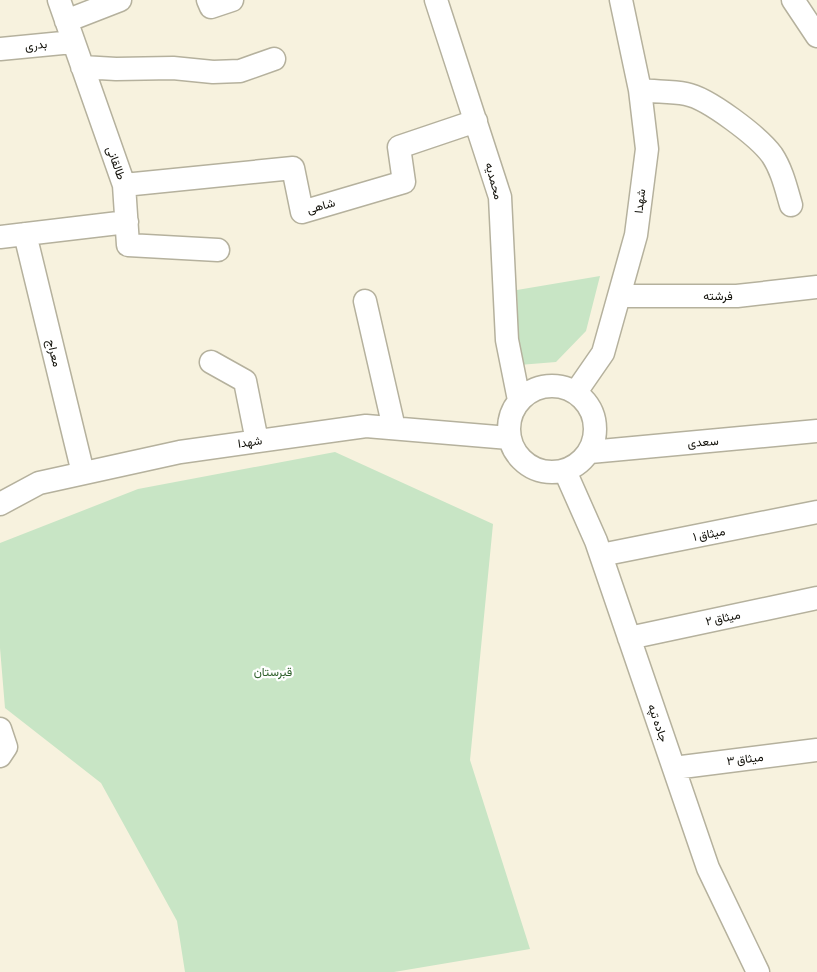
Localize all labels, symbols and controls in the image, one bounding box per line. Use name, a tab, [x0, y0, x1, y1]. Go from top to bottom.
street label: بدری	[24, 36, 48, 54]
street label: طالقانی	[103, 144, 130, 182]
street label: محمدیه	[482, 161, 507, 201]
street label: شهدا	[631, 188, 649, 214]
street label: شاهی	[305, 195, 337, 217]
street label: فرشته	[703, 288, 733, 304]
street label: معراج	[42, 338, 65, 369]
street label: شهدا	[237, 432, 263, 452]
street label: سعدی	[687, 433, 719, 451]
street label: میثاق ۱	[691, 523, 726, 544]
street label: میثاق ۲	[704, 606, 742, 629]
park label: قبرستان	[254, 664, 292, 680]
street label: جاده تپه	[644, 702, 672, 744]
street label: میثاق ۳	[726, 749, 764, 768]

